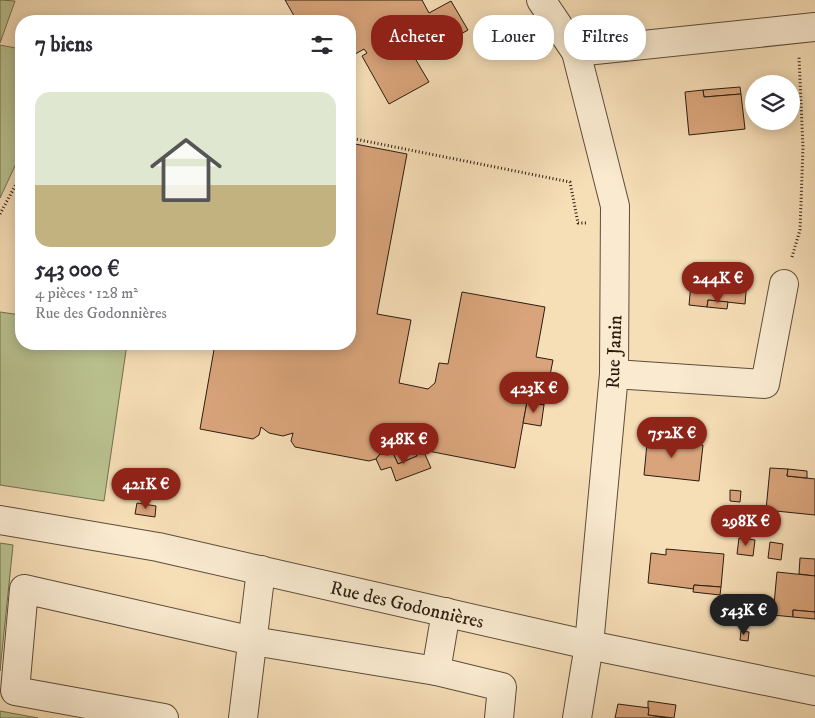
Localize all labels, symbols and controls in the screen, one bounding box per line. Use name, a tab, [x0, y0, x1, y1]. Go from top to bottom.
chip: Acheter	[371, 15, 463, 60]
chip: Louer	[473, 15, 554, 60]
chip: Filtres	[564, 15, 646, 60]
icon: filters	[308, 31, 336, 59]
text: 7 biens	[35, 32, 93, 58]
map controls	[745, 75, 800, 130]
button: layers	[745, 75, 800, 130]
icon: home	[141, 125, 231, 215]
text: 543 000 €	[35, 257, 119, 283]
pin: 244K €	[677, 262, 759, 304]
text: 244K €	[693, 268, 743, 288]
text: 4 pièces · 128 m²	[35, 283, 138, 303]
text: Rue des Godonnières	[35, 303, 167, 323]
street label: Rue Janin	[602, 315, 627, 389]
pin: 423K €	[493, 372, 575, 414]
text: 423K €	[510, 378, 558, 398]
pin: 752K €	[631, 416, 713, 459]
pin: 348K €	[363, 422, 445, 465]
text: 752K €	[648, 423, 696, 443]
text: 348K €	[380, 429, 428, 449]
pin: 421K €	[105, 468, 187, 510]
text: 421K €	[123, 474, 170, 494]
pin: 298K €	[705, 504, 787, 547]
text: 298K €	[722, 511, 770, 531]
street label: Rue des Godonnières	[328, 577, 486, 634]
pin: 543K €	[703, 594, 785, 636]
text: 543K €	[721, 600, 767, 620]

